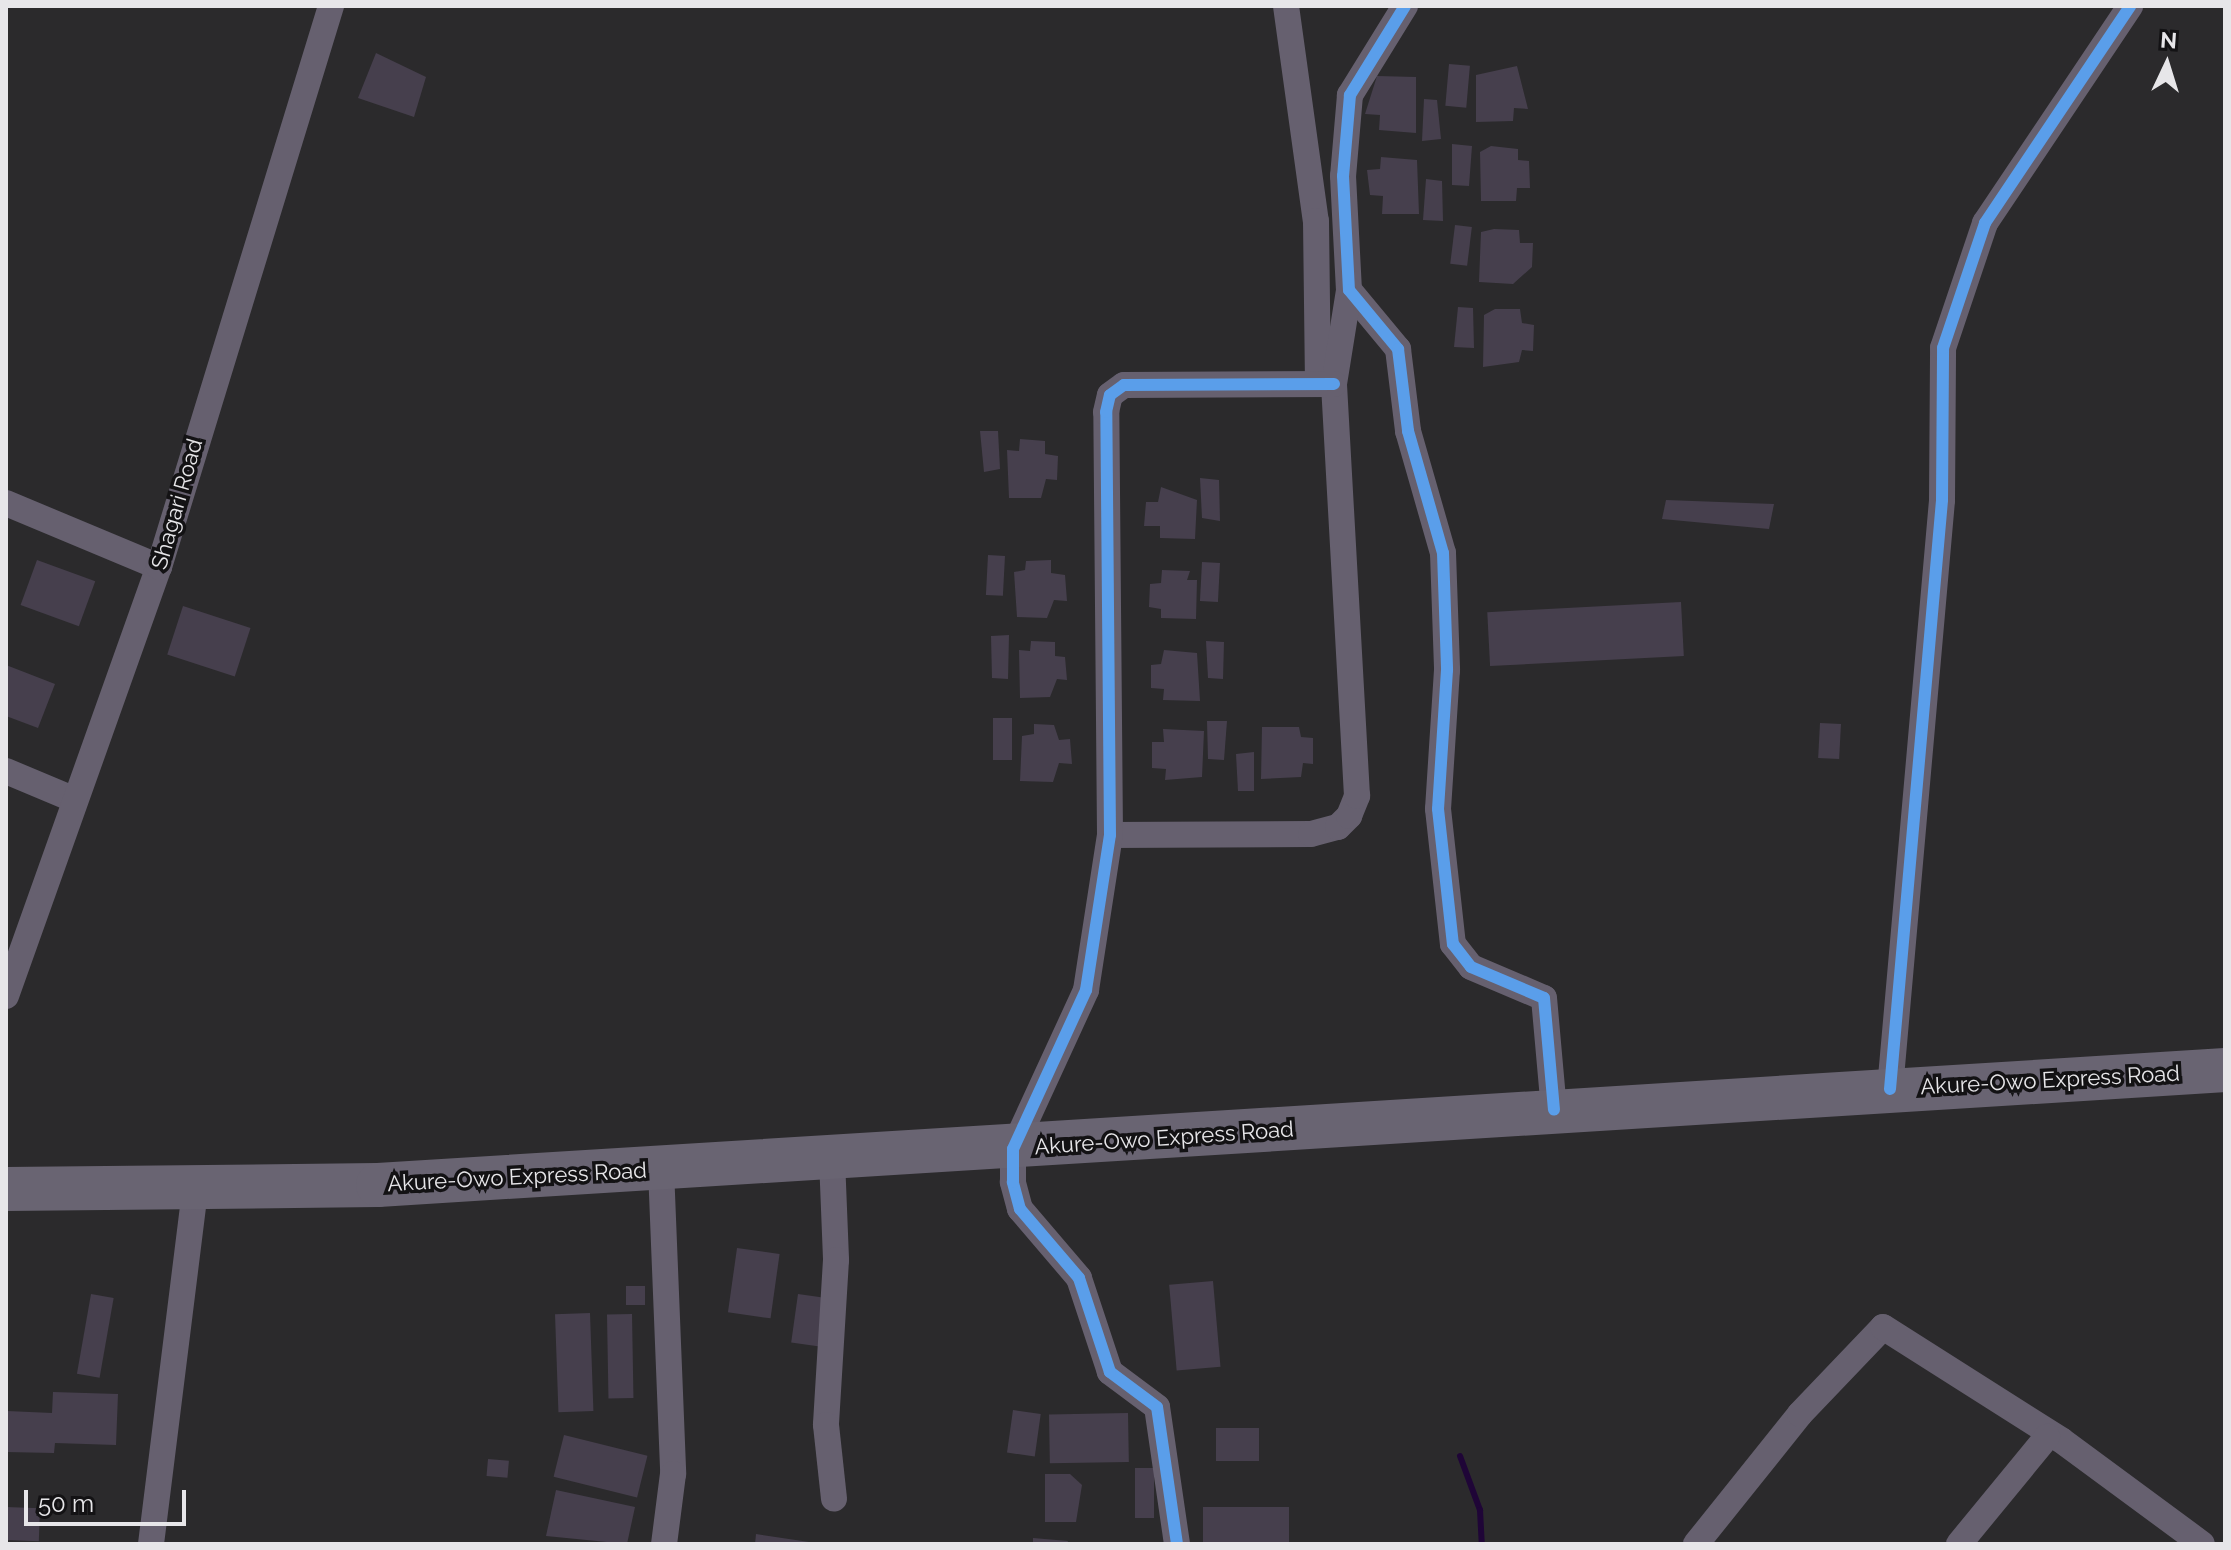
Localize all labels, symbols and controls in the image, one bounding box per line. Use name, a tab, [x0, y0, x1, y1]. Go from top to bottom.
north arrow	[2127, 24, 2207, 104]
text: N	[2159, 27, 2178, 54]
street label: Shagari Road	[146, 436, 208, 572]
street label: Akure-Owo Express Road	[1920, 1060, 2180, 1100]
street label: Akure-Owo Express Road	[1033, 1116, 1295, 1160]
street label: Akure-Owo Express Road	[387, 1157, 647, 1197]
scale bar	[28, 1474, 190, 1524]
text: 50 m	[38, 1489, 94, 1518]

